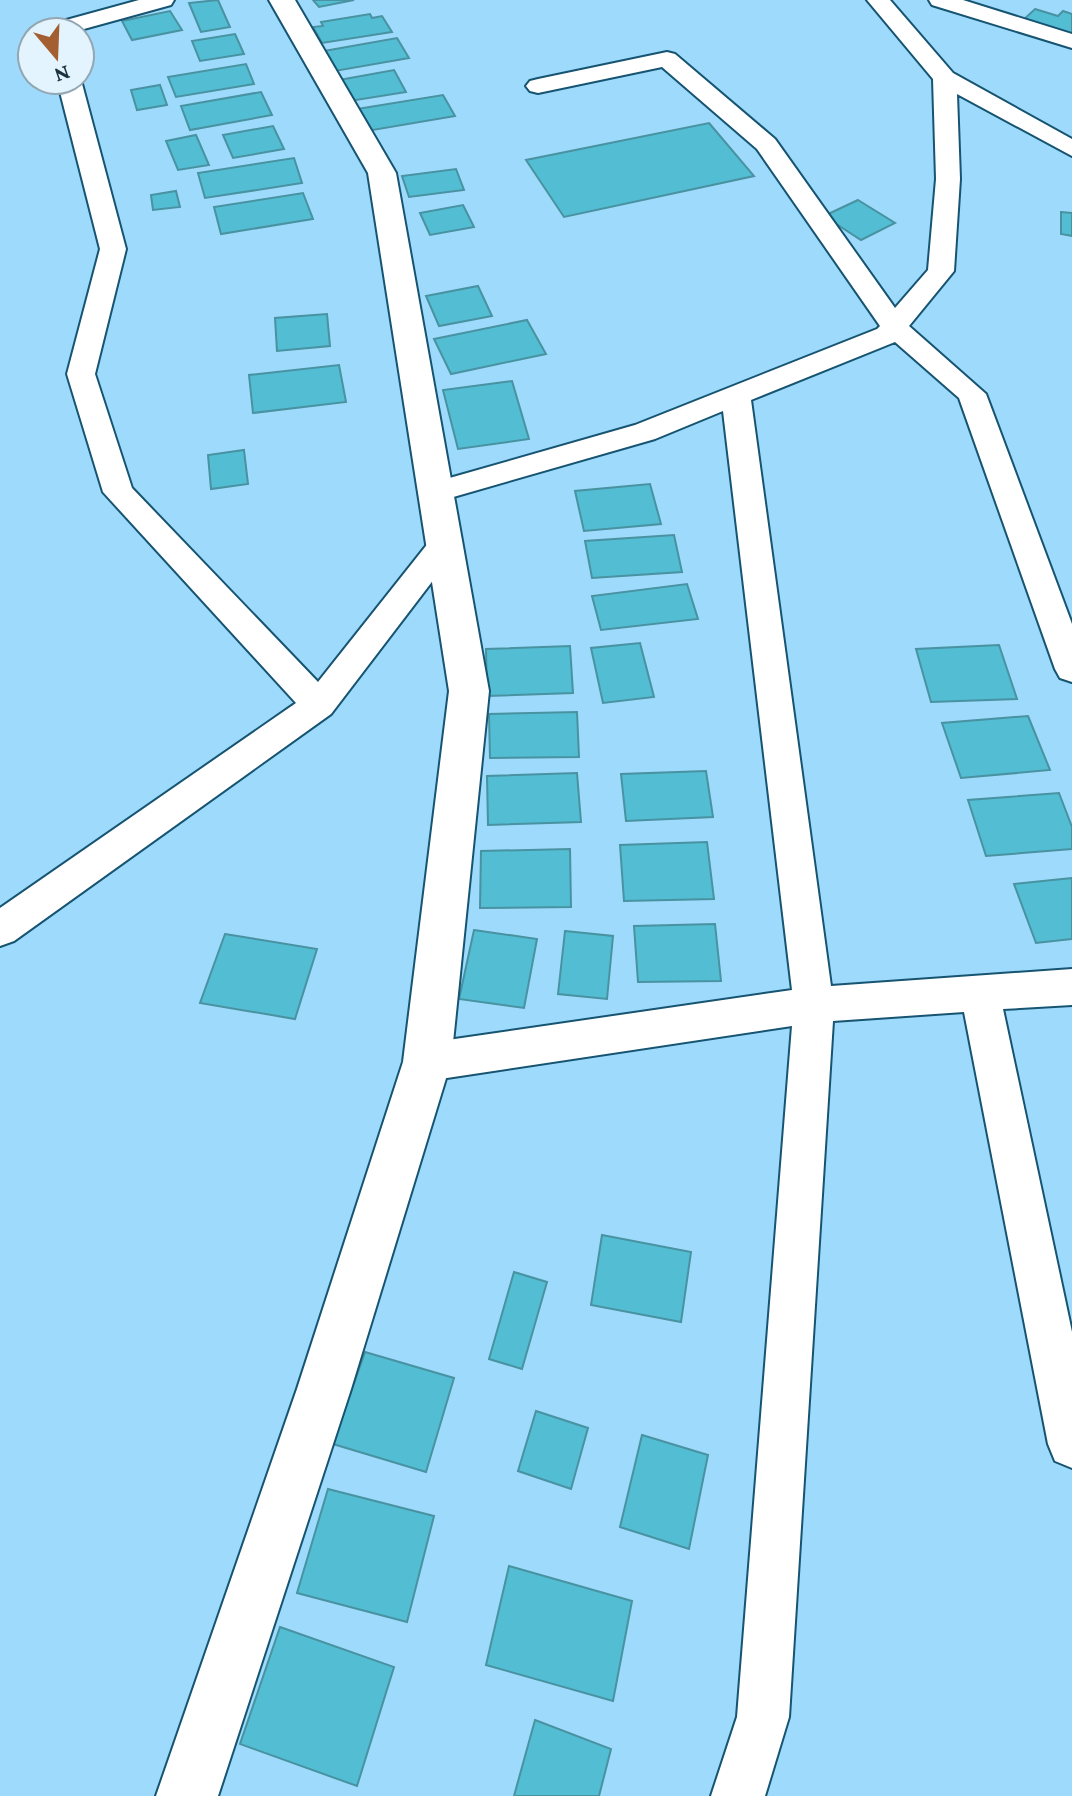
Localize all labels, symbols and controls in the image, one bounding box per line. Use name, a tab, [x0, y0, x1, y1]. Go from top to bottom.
north arrow	[16, 16, 96, 96]
text: N	[51, 60, 74, 89]

